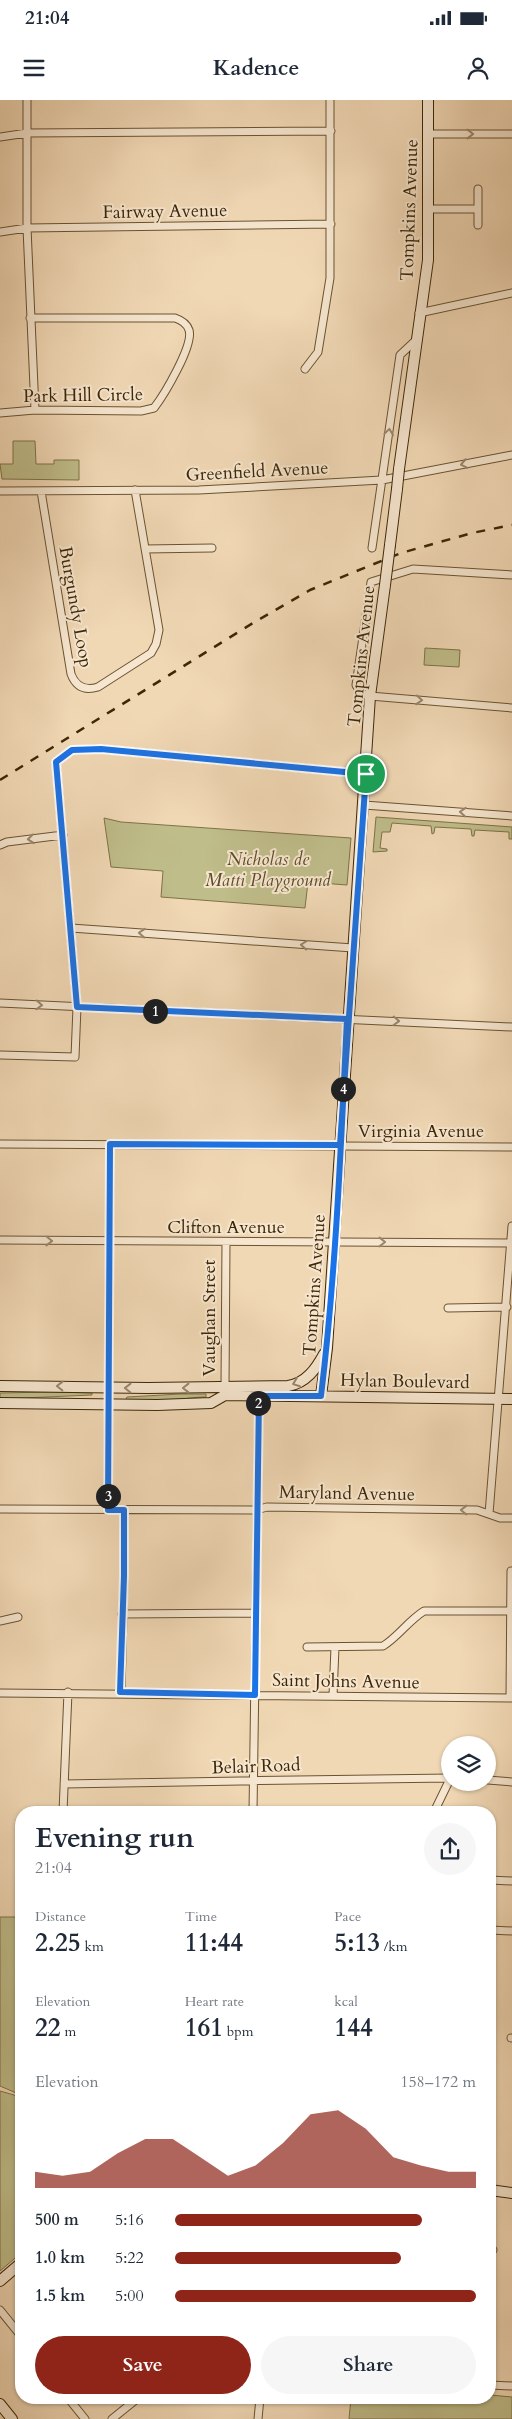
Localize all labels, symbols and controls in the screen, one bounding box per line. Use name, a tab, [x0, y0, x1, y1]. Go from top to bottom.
text: 21:04	[25, 5, 69, 31]
text: Kadence	[213, 53, 299, 83]
icon: menu	[20, 54, 48, 82]
icon: person	[464, 54, 492, 82]
one-way arrow	[466, 129, 474, 139]
street label: Tompkins Avenue	[395, 139, 424, 281]
street label: Fairway Avenue	[103, 198, 228, 225]
street label: Park Hill Circle	[23, 382, 143, 409]
one-way arrow	[383, 427, 393, 436]
street label: Greenfield Avenue	[185, 455, 329, 488]
one-way arrow	[460, 458, 469, 469]
street label: Burgundy Loop	[53, 544, 98, 670]
street label: Tompkins Avenue	[342, 584, 381, 728]
one-way arrow	[415, 695, 423, 706]
pin	[345, 753, 387, 795]
icon: arrive	[352, 760, 380, 788]
one-way arrow	[459, 807, 467, 818]
one-way arrow	[27, 833, 35, 844]
park label: Nicholas de Matti Playground	[205, 847, 332, 893]
one-way arrow	[138, 928, 146, 939]
one-way arrow	[300, 939, 308, 950]
pin: 1	[142, 998, 168, 1024]
one-way arrow	[35, 1000, 43, 1011]
text: 1	[152, 1002, 159, 1021]
one-way arrow	[392, 1016, 400, 1027]
pin: 4	[330, 1076, 356, 1102]
text: 4	[340, 1080, 347, 1099]
street label: Virginia Avenue	[358, 1119, 484, 1144]
street label: Tompkins Avenue	[297, 1213, 332, 1357]
street label: Clifton Avenue	[167, 1215, 285, 1240]
one-way arrow	[45, 1236, 53, 1246]
one-way arrow	[379, 1237, 387, 1247]
street label: Vaughan Street	[197, 1259, 222, 1377]
street label: Hylan Boulevard	[340, 1368, 470, 1395]
one-way arrow	[292, 1377, 300, 1387]
one-way arrow	[55, 1381, 63, 1391]
one-way arrow	[124, 1383, 132, 1393]
one-way arrow	[182, 1383, 190, 1393]
pin: 2	[246, 1390, 270, 1416]
text: 2	[255, 1394, 262, 1413]
street label: Maryland Avenue	[279, 1480, 415, 1507]
pin: 3	[96, 1484, 120, 1508]
text: 3	[105, 1487, 112, 1506]
one-way arrow	[460, 1505, 468, 1515]
street label: Saint Johns Avenue	[272, 1668, 420, 1695]
map controls	[441, 1736, 496, 1791]
button: layers	[441, 1736, 496, 1791]
street label: Belair Road	[211, 1752, 301, 1781]
text: Evening run	[35, 1819, 194, 1857]
button: share	[424, 1823, 476, 1875]
text: 21:04	[35, 1857, 72, 1879]
text: Distance	[35, 1907, 86, 1926]
text: Time	[185, 1907, 217, 1926]
text: Pace	[334, 1907, 361, 1926]
text: 2.25	[35, 1926, 81, 1960]
text: 11:44	[185, 1926, 243, 1960]
text: 5:13	[334, 1926, 380, 1960]
text: km	[81, 1937, 104, 1956]
text: /km	[380, 1937, 408, 1956]
text: Elevation	[35, 1992, 91, 2011]
text: Heart rate	[185, 1992, 244, 2011]
text: kcal	[334, 1992, 358, 2011]
text: 22	[35, 2011, 61, 2045]
text: 161	[185, 2011, 223, 2045]
text: 144	[334, 2011, 373, 2045]
text: m	[61, 2022, 76, 2041]
text: bpm	[223, 2022, 254, 2041]
text: Elevation	[35, 2071, 99, 2093]
text: 158–172 m	[400, 2071, 476, 2093]
text: 500 m	[35, 2209, 79, 2231]
text: 5:16	[115, 2209, 144, 2231]
text: 1.0 km	[35, 2247, 85, 2269]
text: 5:22	[115, 2247, 144, 2269]
text: 1.5 km	[35, 2285, 85, 2307]
text: 5:00	[115, 2285, 144, 2307]
button: Save	[35, 2336, 251, 2394]
button: Share	[261, 2336, 476, 2394]

